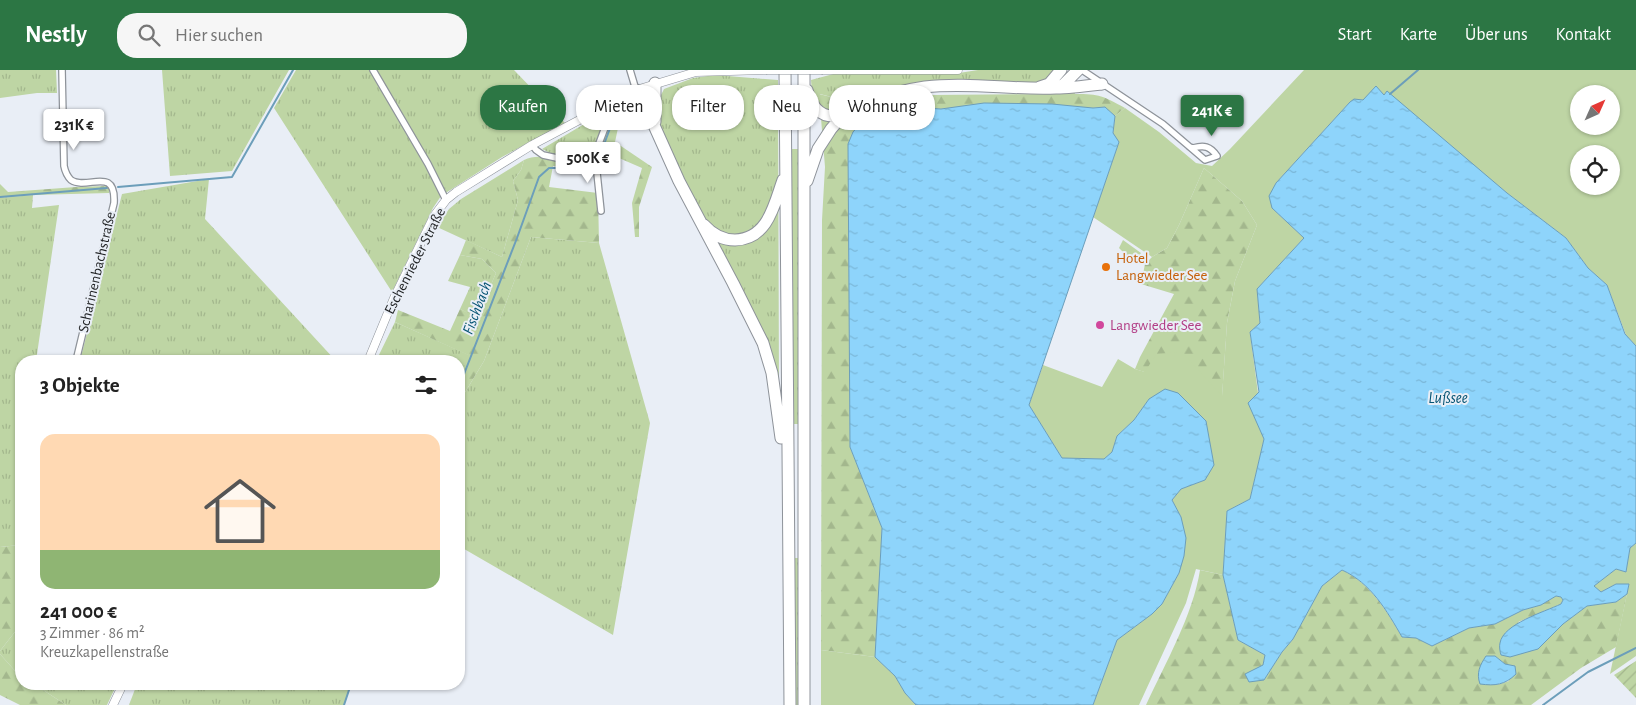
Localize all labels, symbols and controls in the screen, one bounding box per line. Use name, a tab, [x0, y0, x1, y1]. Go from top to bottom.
search box	[117, 13, 467, 58]
icon: search	[135, 21, 163, 49]
text: Nestly	[25, 23, 87, 47]
text: Hier suchen	[175, 26, 263, 45]
text: Start	[1338, 26, 1372, 44]
text: Karte	[1400, 26, 1437, 44]
text: Über uns	[1465, 26, 1528, 44]
text: Kontakt	[1556, 26, 1611, 44]
chip: Kaufen	[480, 85, 566, 130]
chip: Mieten	[576, 85, 662, 130]
chip: Filter	[672, 85, 744, 130]
chip: Neu	[754, 85, 819, 130]
chip: Wohnung	[829, 85, 935, 130]
north arrow	[1570, 85, 1620, 135]
map controls	[1570, 85, 1620, 195]
pin: 241K €	[1171, 94, 1253, 137]
text: 241K €	[1192, 103, 1232, 119]
pin: 231K €	[33, 108, 115, 151]
text: 231K €	[54, 117, 94, 133]
pin: 500K €	[547, 142, 629, 184]
button: locate	[1570, 145, 1620, 195]
text: 500K €	[567, 150, 609, 166]
street label: Eschenrieder Straße	[382, 205, 448, 317]
street label: Scharinenbachstraße	[76, 210, 118, 334]
place label: Hotel Langwieder See	[1116, 251, 1207, 283]
marker: Hotel Langwieder See	[1100, 261, 1112, 273]
water label: Fischbach	[460, 279, 494, 337]
place label: Langwieder See	[1110, 318, 1201, 333]
marker: Langwieder See	[1094, 319, 1106, 331]
icon: filters	[412, 371, 440, 399]
text: 3 Objekte	[40, 375, 120, 396]
water label: Lußsee	[1428, 390, 1468, 406]
icon: home	[195, 466, 285, 556]
text: 241 000 €	[40, 601, 117, 622]
text: 3 Zimmer · 86 m²	[40, 625, 145, 641]
text: Kreuzkapellenstraße	[40, 644, 169, 660]

